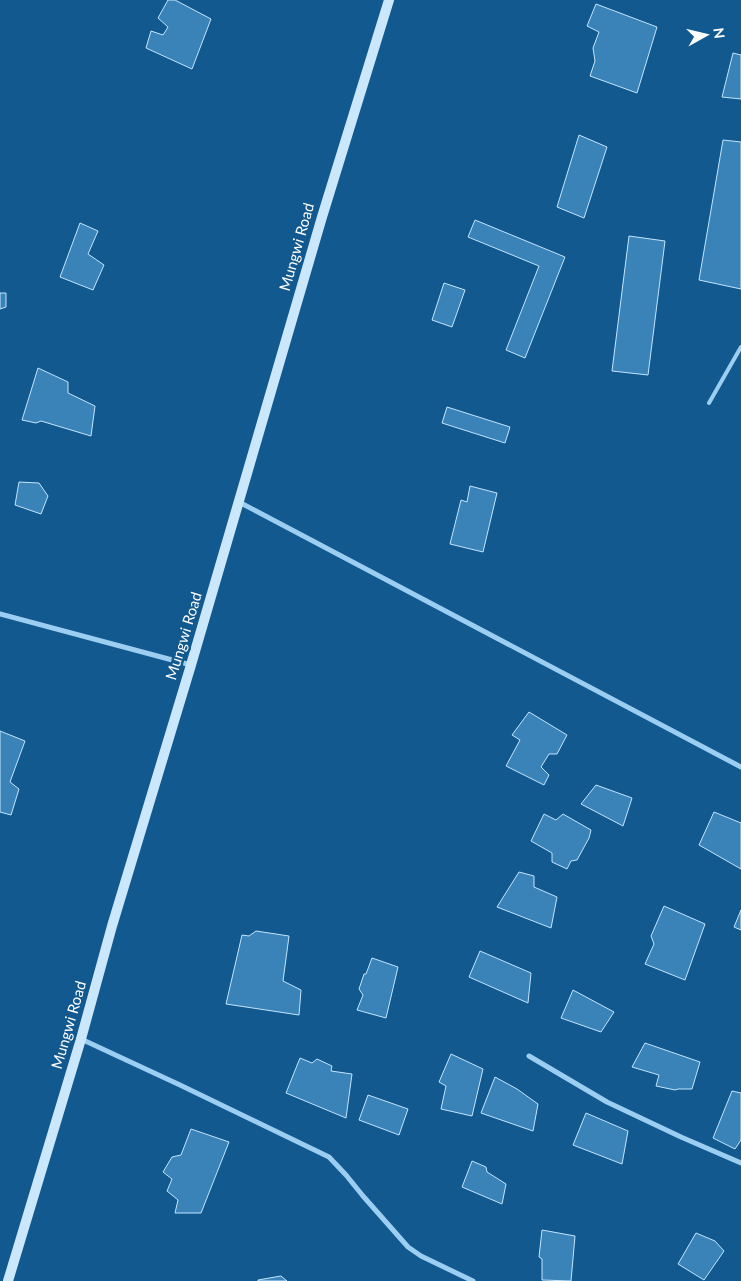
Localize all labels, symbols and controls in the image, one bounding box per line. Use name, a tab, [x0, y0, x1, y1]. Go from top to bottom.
north arrow	[681, 10, 731, 60]
text: N	[710, 27, 729, 40]
street label: Mungwi Road	[275, 201, 317, 293]
street label: Mungwi Road	[161, 590, 205, 682]
street label: Mungwi Road	[47, 979, 89, 1071]

